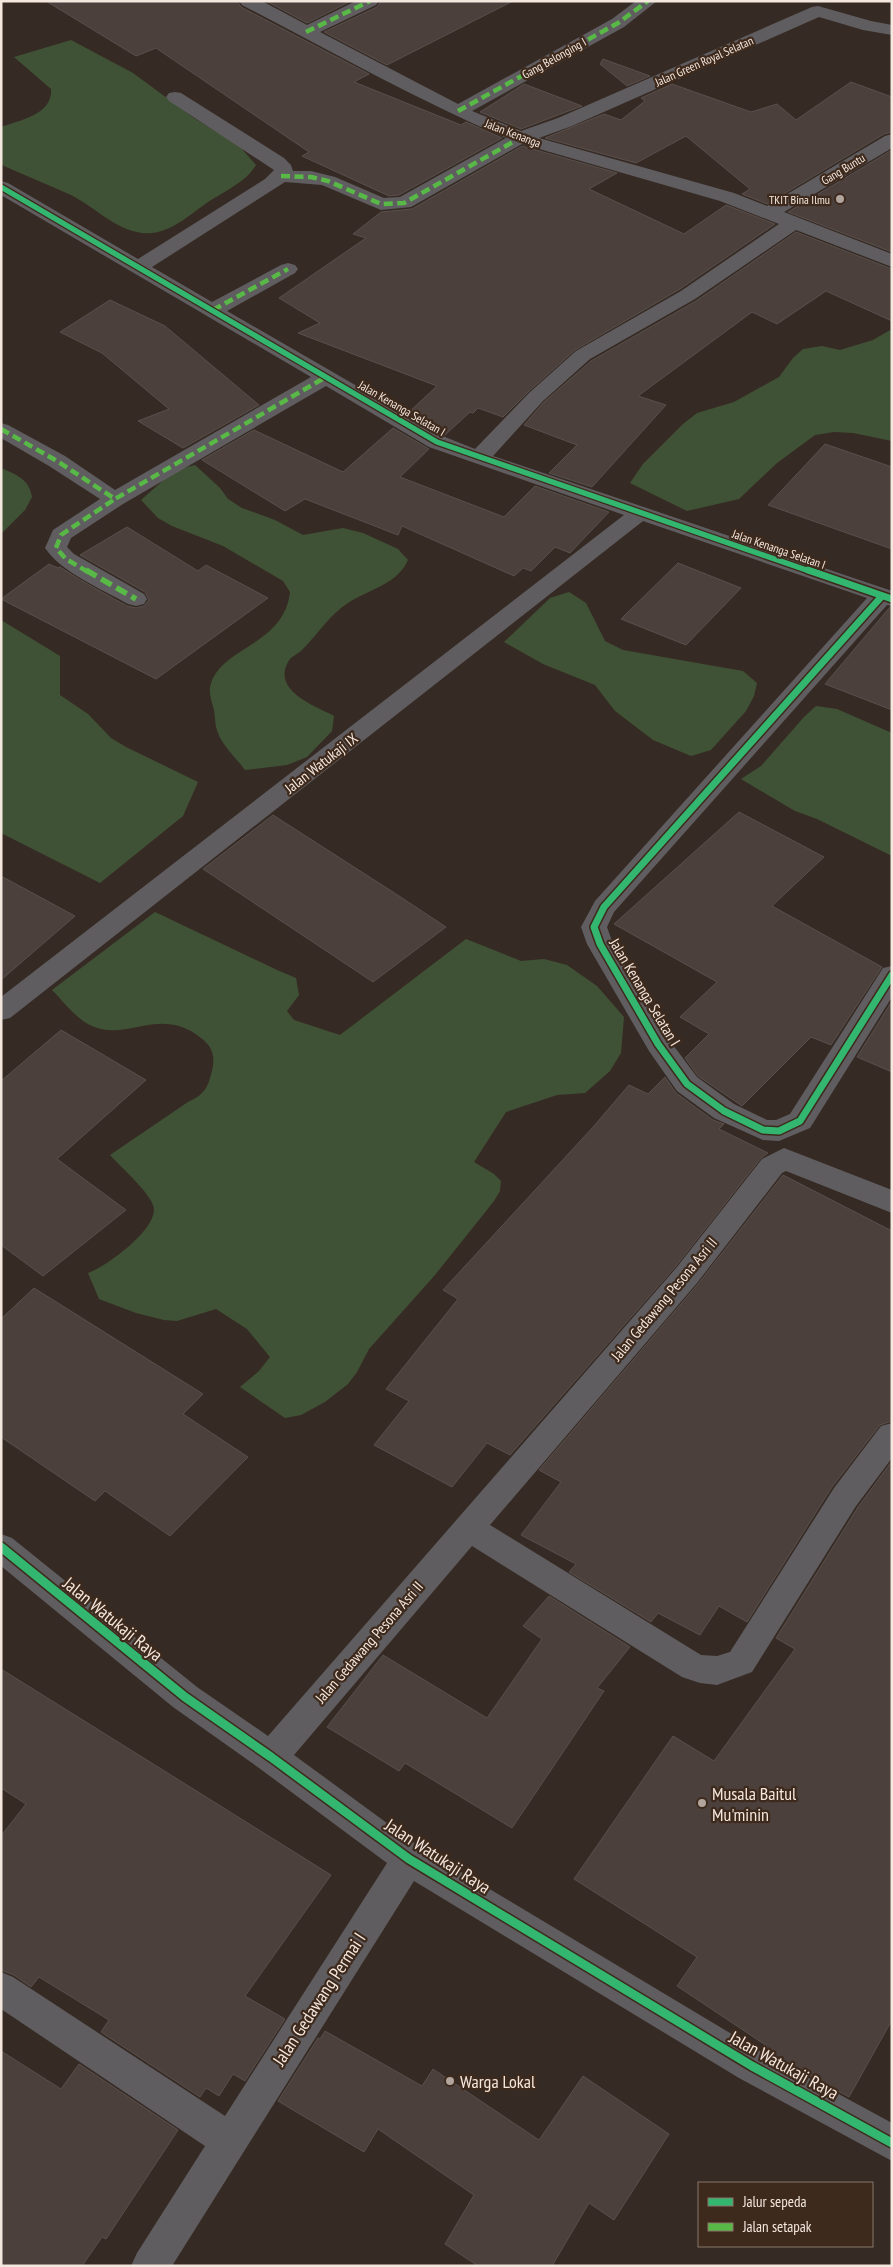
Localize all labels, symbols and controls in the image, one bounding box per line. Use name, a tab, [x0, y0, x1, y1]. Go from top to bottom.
street label: Jalan Green Royal Selatan	[652, 33, 755, 90]
street label: Gang Belonging I	[519, 34, 589, 82]
street label: Jalan Kenanga	[482, 115, 543, 151]
street label: Gang Buntu	[818, 150, 868, 188]
place label: TKIT Bina Ilmu	[769, 192, 830, 207]
marker: TKIT Bina Ilmu	[834, 193, 846, 205]
street label: Jalan Kenanga Selatan I	[355, 377, 448, 439]
street label: Jalan Kenanga Selatan I	[729, 526, 828, 572]
street label: Jalan Watukaji IX	[280, 728, 362, 798]
street label: Jalan Kenanga Selatan I	[605, 934, 685, 1049]
street label: Jalan Gedawang Pesona Asri II	[606, 1233, 721, 1365]
street label: Jalan Watukaji Raya	[58, 1571, 167, 1666]
street label: Jalan Gedawang Pesona Asri II	[310, 1577, 427, 1708]
place label: Musala Baitul Mu'minin	[712, 1782, 797, 1826]
marker: Musala Baitul Mu'minin	[696, 1797, 708, 1809]
street label: Jalan Watukaji Raya	[380, 1813, 495, 1899]
street label: Jalan Gedawang Permai I	[267, 1928, 371, 2071]
street label: Jalan Watukaji Raya	[724, 2025, 843, 2104]
place label: Warga Lokal	[460, 2070, 536, 2093]
marker: Warga Lokal	[444, 2075, 456, 2087]
legend	[698, 2182, 873, 2247]
text: Jalur sepeda	[742, 2192, 806, 2211]
text: Jalan setapak	[742, 2217, 812, 2236]

